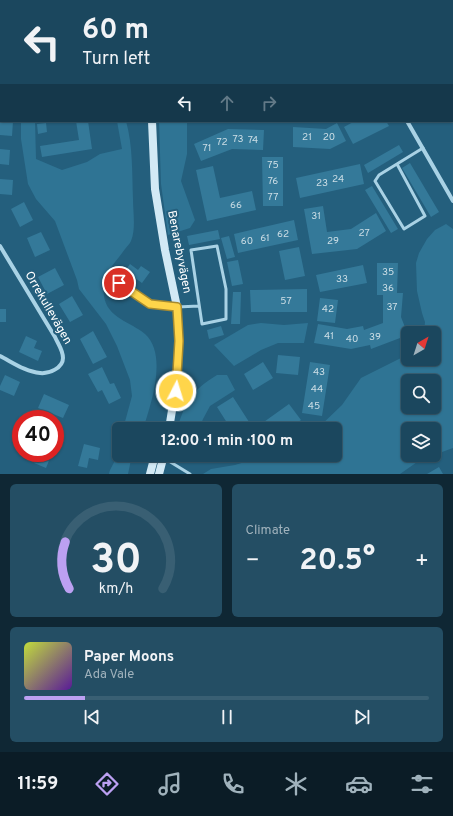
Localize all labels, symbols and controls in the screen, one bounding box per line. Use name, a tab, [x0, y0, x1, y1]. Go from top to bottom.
text: 60 m	[82, 13, 149, 49]
icon: left	[16, 16, 68, 68]
text: Turn left	[82, 48, 150, 71]
icon: left	[174, 92, 196, 114]
icon: ahead	[216, 92, 238, 114]
icon: right	[258, 92, 280, 114]
house number: 21	[302, 131, 312, 144]
house number: 20	[323, 131, 335, 144]
house number: 73	[232, 133, 244, 146]
house number: 74	[248, 134, 258, 147]
house number: 72	[216, 136, 228, 149]
house number: 71	[202, 142, 212, 155]
house number: 75	[267, 159, 279, 172]
house number: 24	[332, 173, 344, 186]
house number: 76	[268, 175, 278, 188]
house number: 23	[316, 177, 328, 190]
house number: 77	[268, 191, 278, 204]
house number: 66	[230, 199, 242, 212]
street label: Benarebyvägen	[163, 209, 195, 295]
house number: 31	[311, 210, 321, 223]
house number: 27	[358, 227, 370, 240]
house number: 62	[277, 228, 289, 241]
house number: 61	[260, 232, 270, 245]
house number: 60	[241, 235, 253, 248]
house number: 29	[327, 235, 339, 248]
pin	[102, 266, 136, 300]
house number: 35	[382, 266, 394, 279]
street label: Orrekullevägen	[21, 269, 75, 347]
icon: arrive	[108, 272, 130, 294]
house number: 33	[336, 273, 348, 286]
house number: 36	[382, 282, 394, 295]
house number: 57	[280, 295, 292, 308]
house number: 37	[386, 301, 398, 314]
house number: 42	[322, 303, 334, 316]
north arrow	[401, 326, 441, 366]
map controls	[401, 326, 441, 462]
house number: 41	[324, 330, 334, 343]
house number: 39	[369, 331, 381, 344]
house number: 40	[346, 333, 358, 346]
house number: 43	[313, 366, 325, 379]
position arrow	[155, 370, 197, 412]
button: search	[401, 374, 441, 414]
house number: 44	[311, 383, 323, 396]
house number: 45	[308, 400, 320, 413]
speed limit sign: 40	[12, 410, 64, 462]
button: layers	[401, 422, 441, 462]
text: 12:00 · 1 min · 100 m	[161, 432, 293, 451]
text: Climate	[246, 523, 290, 539]
text: 30	[90, 534, 142, 587]
text: 20.5°	[299, 543, 375, 580]
text: −	[246, 548, 260, 575]
text: +	[415, 548, 429, 575]
text: km/h	[98, 579, 133, 597]
text: Paper Moons	[84, 648, 174, 667]
text: Ada Vale	[84, 667, 134, 683]
icon: previous	[81, 706, 103, 728]
icon: pause	[216, 706, 238, 728]
icon: next	[351, 706, 373, 728]
icon: directions	[93, 770, 121, 798]
icon: music	[156, 770, 184, 798]
icon: phone	[219, 770, 247, 798]
icon: climate	[282, 770, 310, 798]
icon: car	[345, 770, 373, 798]
icon: filters	[408, 770, 436, 798]
text: 11:59	[17, 773, 58, 796]

